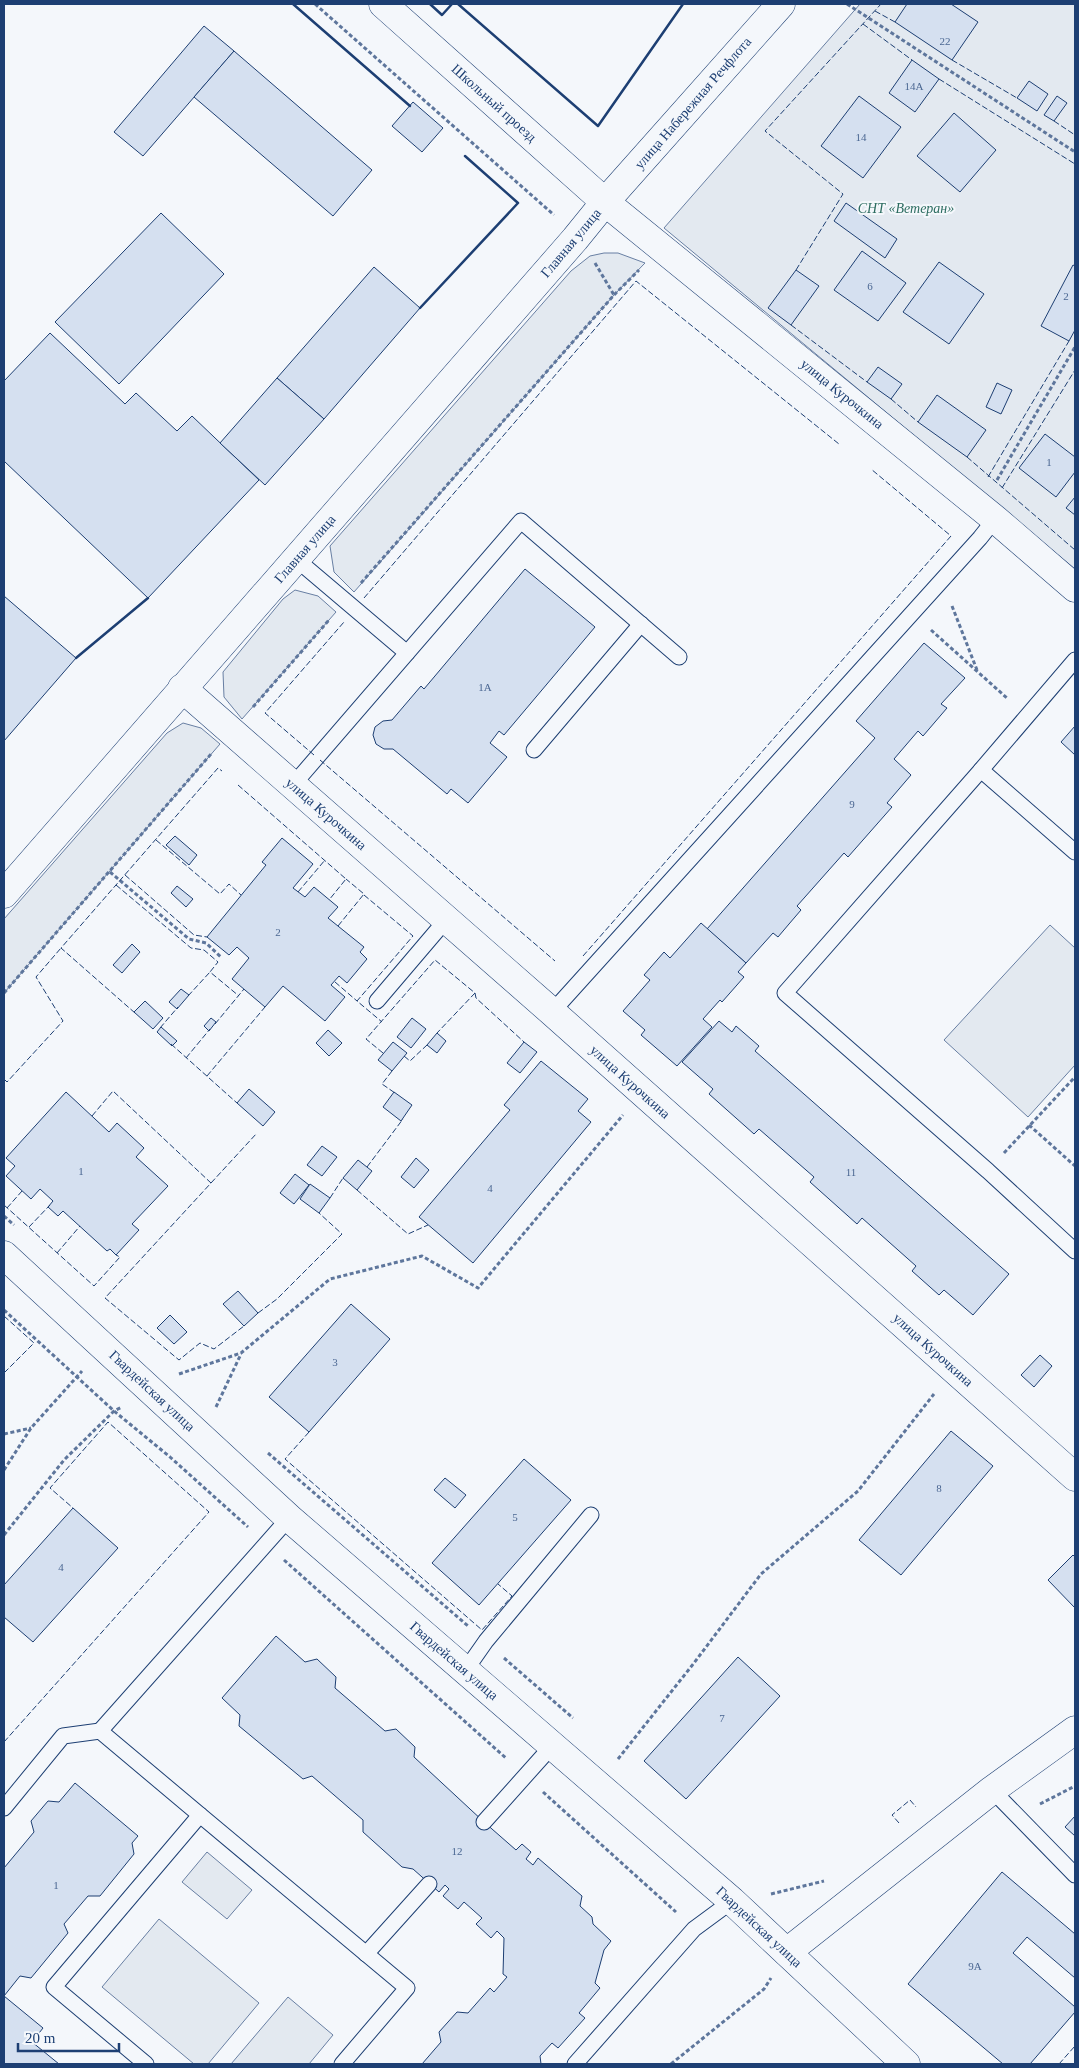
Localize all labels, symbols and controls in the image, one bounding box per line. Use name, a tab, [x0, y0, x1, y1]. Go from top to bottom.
street label: улица Набережная Речфлота	[632, 33, 755, 172]
house number: 22	[940, 35, 951, 47]
street label: Школьный проезд	[449, 61, 539, 145]
house number: 14А	[905, 80, 924, 92]
house number: 14	[856, 131, 867, 143]
park label: СНТ «Ветеран»	[858, 201, 954, 216]
street label: Главная улица	[538, 205, 605, 280]
house number: 6	[867, 280, 873, 292]
house number: 2	[1063, 290, 1069, 302]
street label: улица Курочкина	[798, 356, 887, 432]
house number: 1	[1046, 456, 1052, 468]
street label: Главная улица	[271, 511, 339, 586]
house number: 1А	[478, 681, 492, 693]
street label: улица Курочкина	[283, 775, 370, 854]
house number: 9	[849, 798, 855, 810]
house number: 2	[275, 926, 281, 938]
street label: улица Курочкина	[587, 1042, 674, 1122]
house number: 1	[78, 1165, 84, 1177]
house number: 11	[846, 1166, 856, 1178]
house number: 4	[487, 1182, 493, 1194]
street label: улица Курочкина	[890, 1310, 977, 1390]
street label: Гвардейская улица	[106, 1348, 198, 1435]
house number: 3	[332, 1356, 338, 1368]
house number: 8	[936, 1482, 942, 1494]
house number: 5	[512, 1511, 518, 1523]
house number: 4	[58, 1561, 64, 1573]
street label: Гвардейская улица	[407, 1619, 502, 1704]
house number: 7	[719, 1712, 725, 1724]
house number: 12	[452, 1845, 463, 1857]
house number: 1	[53, 1879, 59, 1891]
street label: Гвардейская улица	[713, 1884, 805, 1971]
house number: 9А	[968, 1960, 982, 1972]
scale bar	[18, 2020, 119, 2052]
text: 20 m	[25, 2030, 56, 2046]

